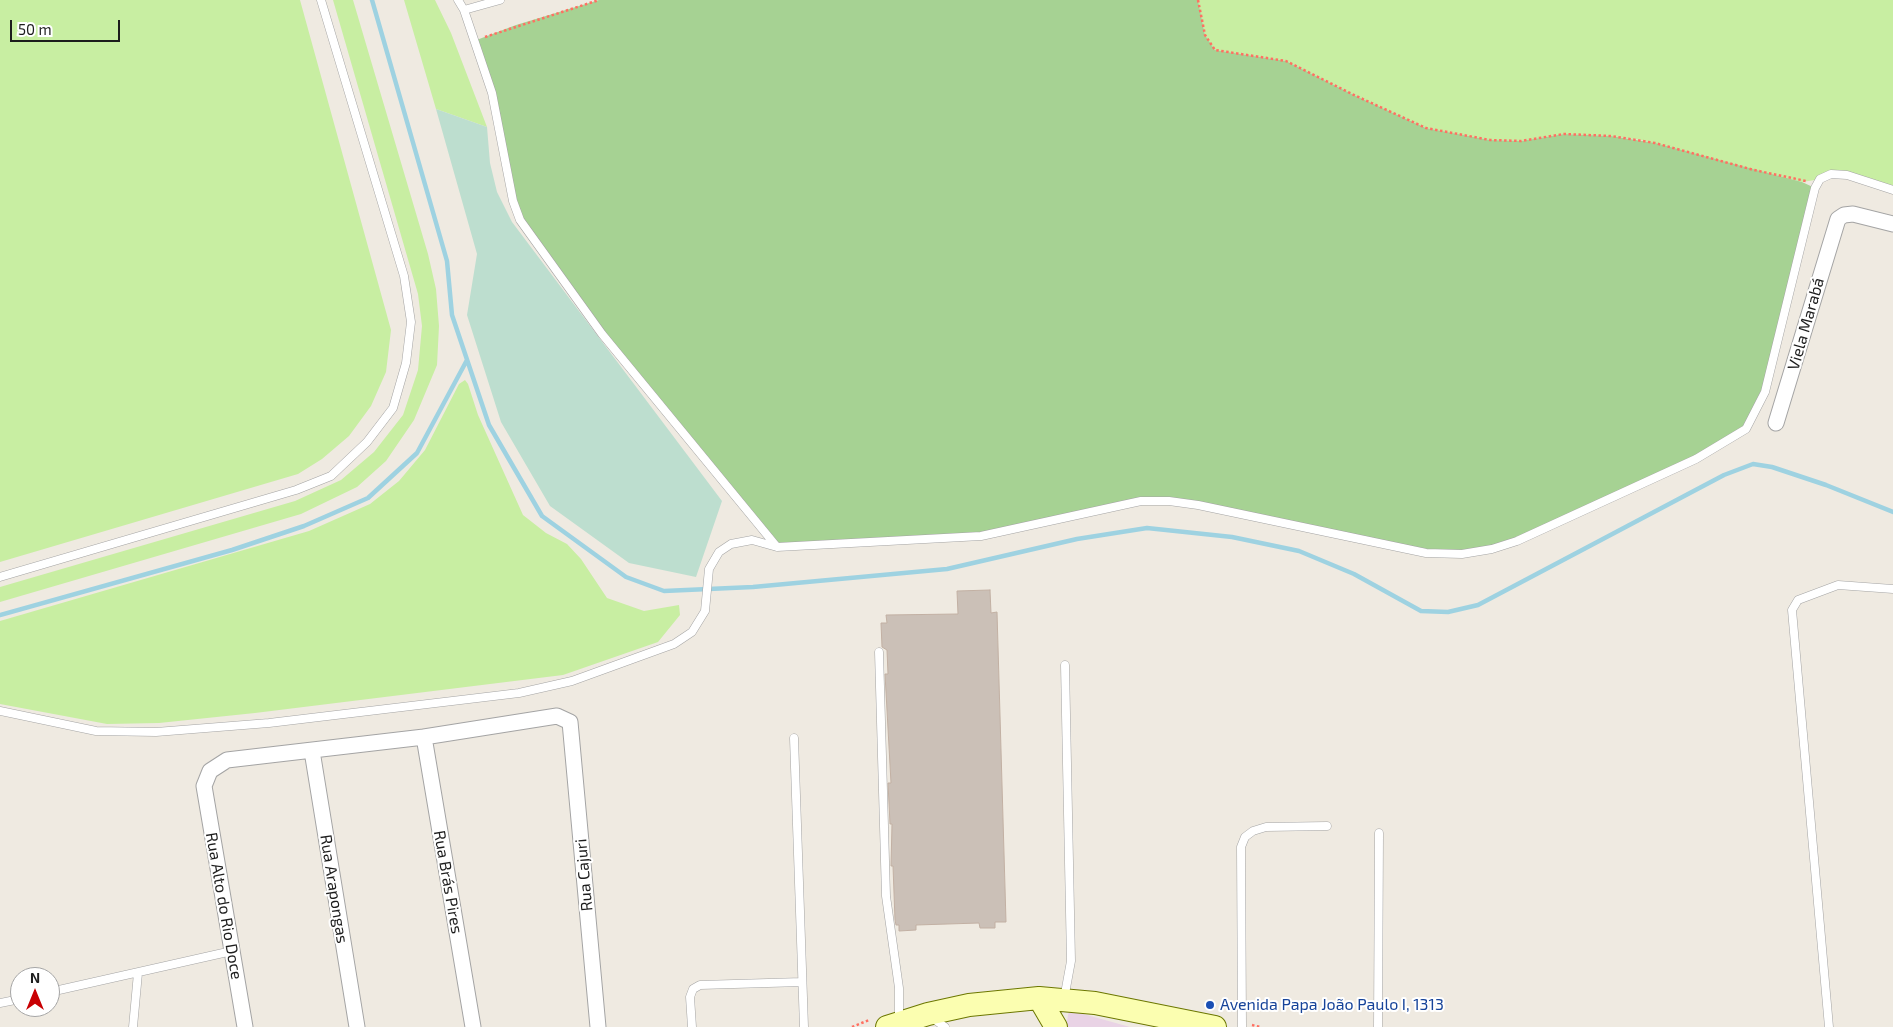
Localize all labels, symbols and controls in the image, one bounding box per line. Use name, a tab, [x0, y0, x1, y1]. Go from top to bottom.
scale bar	[12, 10, 122, 42]
text: 50 m	[18, 20, 52, 38]
street label: Viela Marabá	[1784, 276, 1828, 372]
street label: Rua Brás Pires	[429, 829, 467, 935]
street label: Rua Alto do Rio Doce	[202, 831, 246, 981]
street label: Rua Arapongas	[316, 833, 352, 945]
street label: Rua Cajuri	[571, 838, 597, 912]
north arrow	[10, 967, 60, 1017]
text: N	[30, 969, 40, 986]
place label: Avenida Papa João Paulo I, 1313	[1220, 995, 1444, 1015]
marker: Avenida Papa João Paulo I, 1313	[1204, 999, 1216, 1011]

